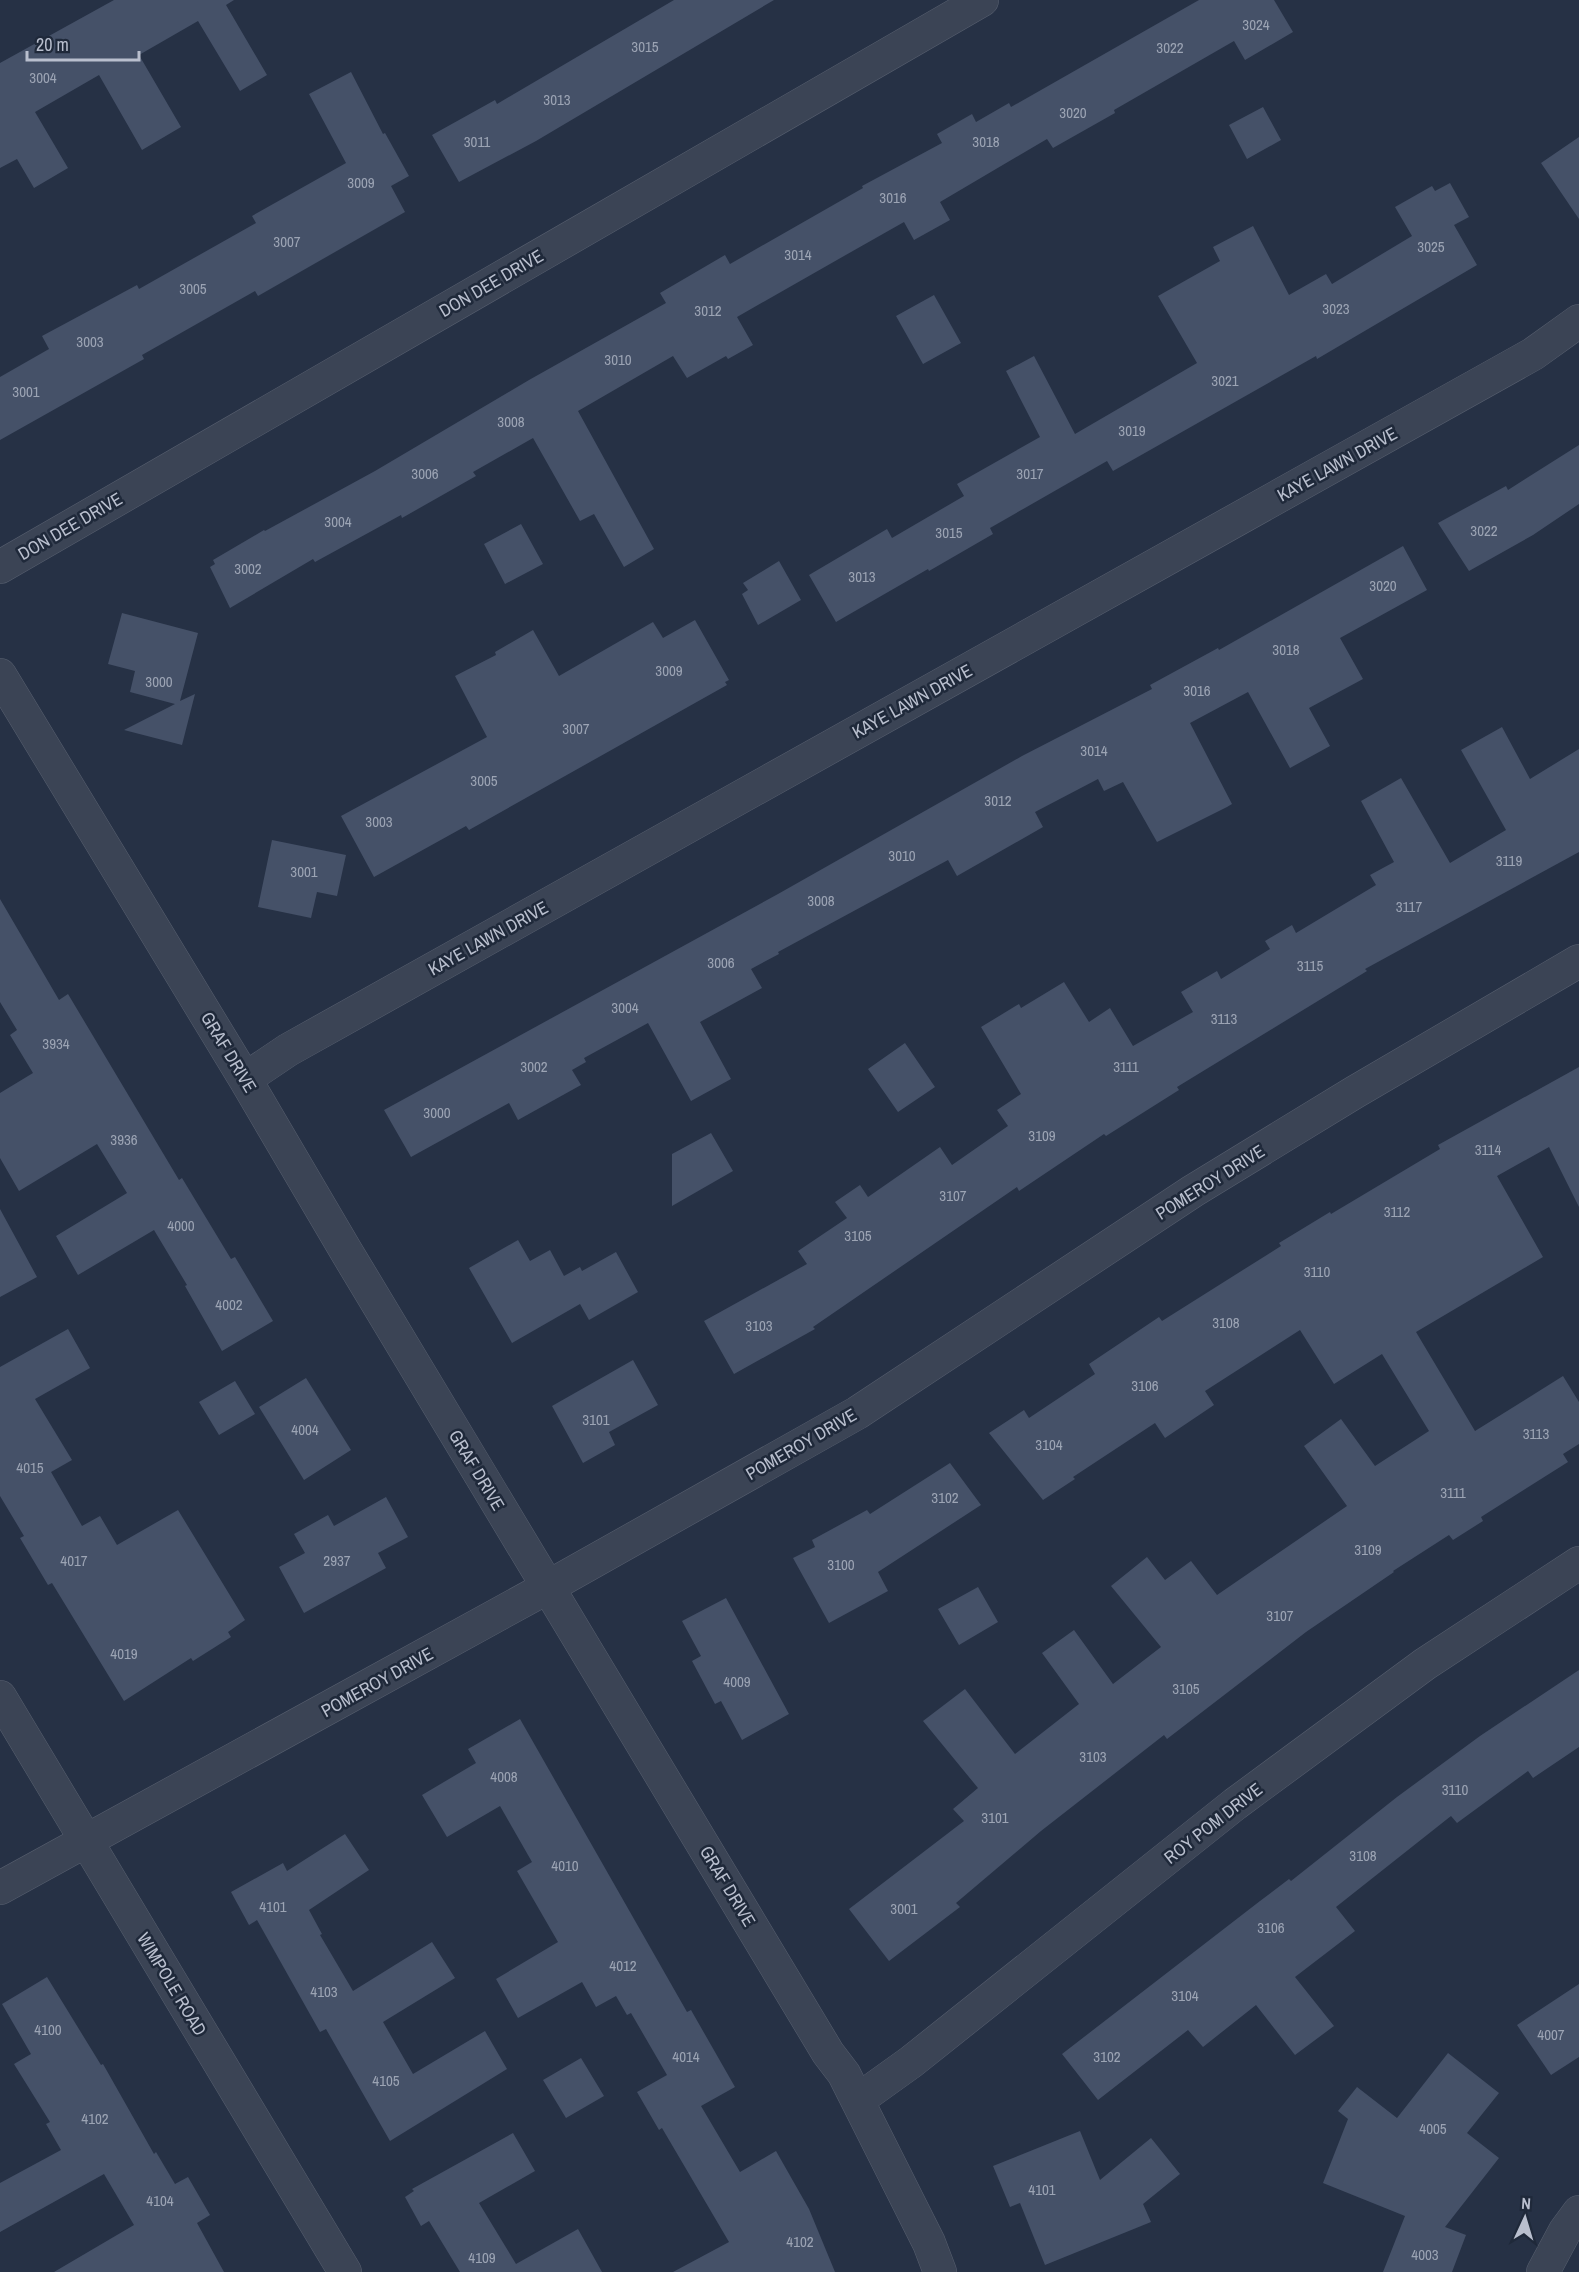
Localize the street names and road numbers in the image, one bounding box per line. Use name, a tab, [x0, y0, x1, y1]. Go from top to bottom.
street label: DON DEE DRIVE	[434, 243, 548, 323]
street label: KAYE LAWN DRIVE	[1272, 421, 1402, 507]
street label: DON DEE DRIVE	[13, 486, 127, 566]
street label: KAYE LAWN DRIVE	[847, 658, 977, 744]
street label: KAYE LAWN DRIVE	[423, 895, 553, 981]
street label: GRAF DRIVE	[195, 1007, 263, 1097]
street label: POMEROY DRIVE	[1151, 1138, 1269, 1226]
street label: POMEROY DRIVE	[741, 1402, 861, 1486]
street label: GRAF DRIVE	[443, 1425, 511, 1515]
street label: POMEROY DRIVE	[317, 1641, 437, 1723]
street label: ROY POM DRIVE	[1159, 1777, 1267, 1869]
street label: GRAF DRIVE	[694, 1841, 762, 1931]
street label: WIMPOLE ROAD	[131, 1928, 213, 2040]

